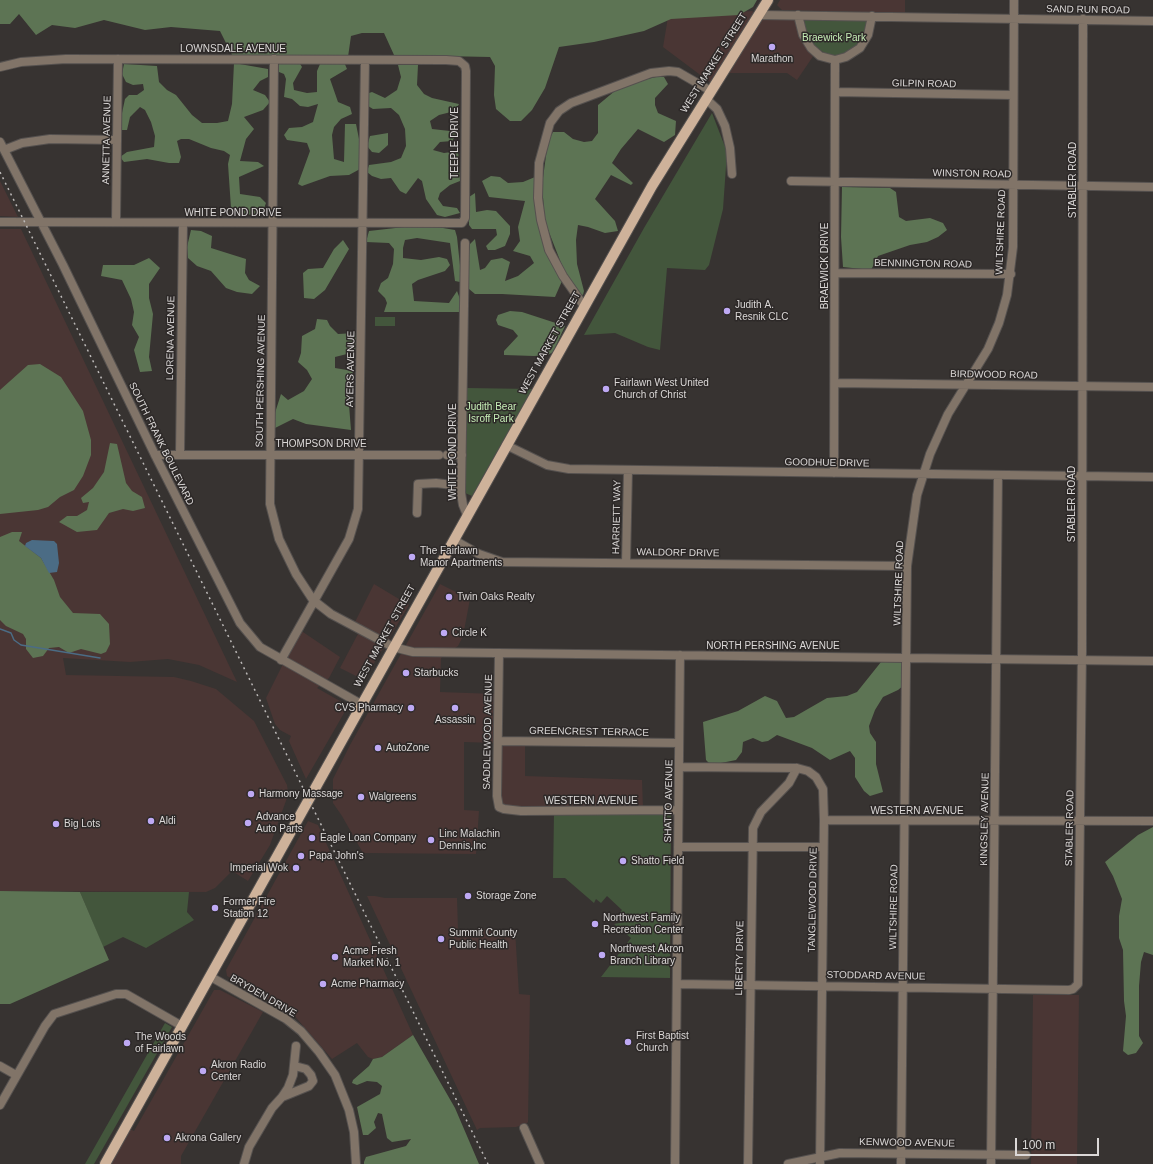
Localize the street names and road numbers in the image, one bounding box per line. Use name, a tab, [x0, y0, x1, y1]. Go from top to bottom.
street label: SAND RUN ROAD	[1046, 3, 1130, 17]
street label: WEST MARKET STREET	[678, 11, 750, 115]
street label: LOWNSDALE AVENUE	[180, 43, 286, 55]
street label: GILPIN ROAD	[892, 77, 956, 91]
street label: ANNETTA AVENUE	[100, 95, 114, 185]
street label: TEEPLE DRIVE	[449, 107, 461, 179]
street label: STABLER ROAD	[1067, 142, 1079, 218]
street label: WINSTON ROAD	[933, 167, 1011, 181]
street label: WILTSHIRE ROAD	[994, 189, 1008, 275]
street label: WHITE POND DRIVE	[184, 207, 282, 219]
street label: BRAEWICK DRIVE	[819, 223, 831, 309]
street label: BENNINGTON ROAD	[874, 257, 972, 271]
street label: WEST MARKET STREET	[517, 290, 583, 396]
street label: LORENA AVENUE	[164, 296, 178, 380]
street label: SOUTH PERSHING AVENUE	[254, 314, 268, 448]
street label: AYERS AVENUE	[344, 331, 358, 407]
street label: BIRDWOOD ROAD	[950, 368, 1038, 382]
street label: SOUTH FRANK BOULEVARD	[126, 381, 196, 507]
street label: WHITE POND DRIVE	[447, 403, 459, 501]
street label: THOMPSON DRIVE	[275, 438, 367, 450]
street label: GOODHUE DRIVE	[784, 456, 870, 470]
street label: STABLER ROAD	[1066, 466, 1078, 542]
street label: HARRIETT WAY	[610, 480, 624, 554]
street label: WILTSHIRE ROAD	[892, 540, 906, 626]
street label: WALDORF DRIVE	[636, 546, 720, 560]
street label: WEST MARKET STREET	[352, 583, 418, 689]
street label: NORTH PERSHING AVENUE	[706, 640, 840, 652]
street label: SADDLEWOOD AVENUE	[481, 674, 495, 790]
street label: GREENCREST TERRACE	[529, 725, 649, 739]
street label: SHATTO AVENUE	[662, 760, 676, 842]
street label: KINGSLEY AVENUE	[978, 772, 992, 866]
street label: STABLER ROAD	[1063, 790, 1077, 866]
street label: WESTERN AVENUE	[544, 795, 638, 807]
street label: WESTERN AVENUE	[870, 805, 964, 817]
street label: TANGLEWOOD DRIVE	[806, 847, 820, 953]
street label: WILTSHIRE ROAD	[887, 864, 901, 950]
street label: LIBERTY DRIVE	[733, 920, 747, 996]
street label: STODDARD AVENUE	[826, 969, 926, 983]
street label: BRYDEN DRIVE	[228, 972, 298, 1020]
street label: KENWOOD AVENUE	[859, 1136, 955, 1150]

